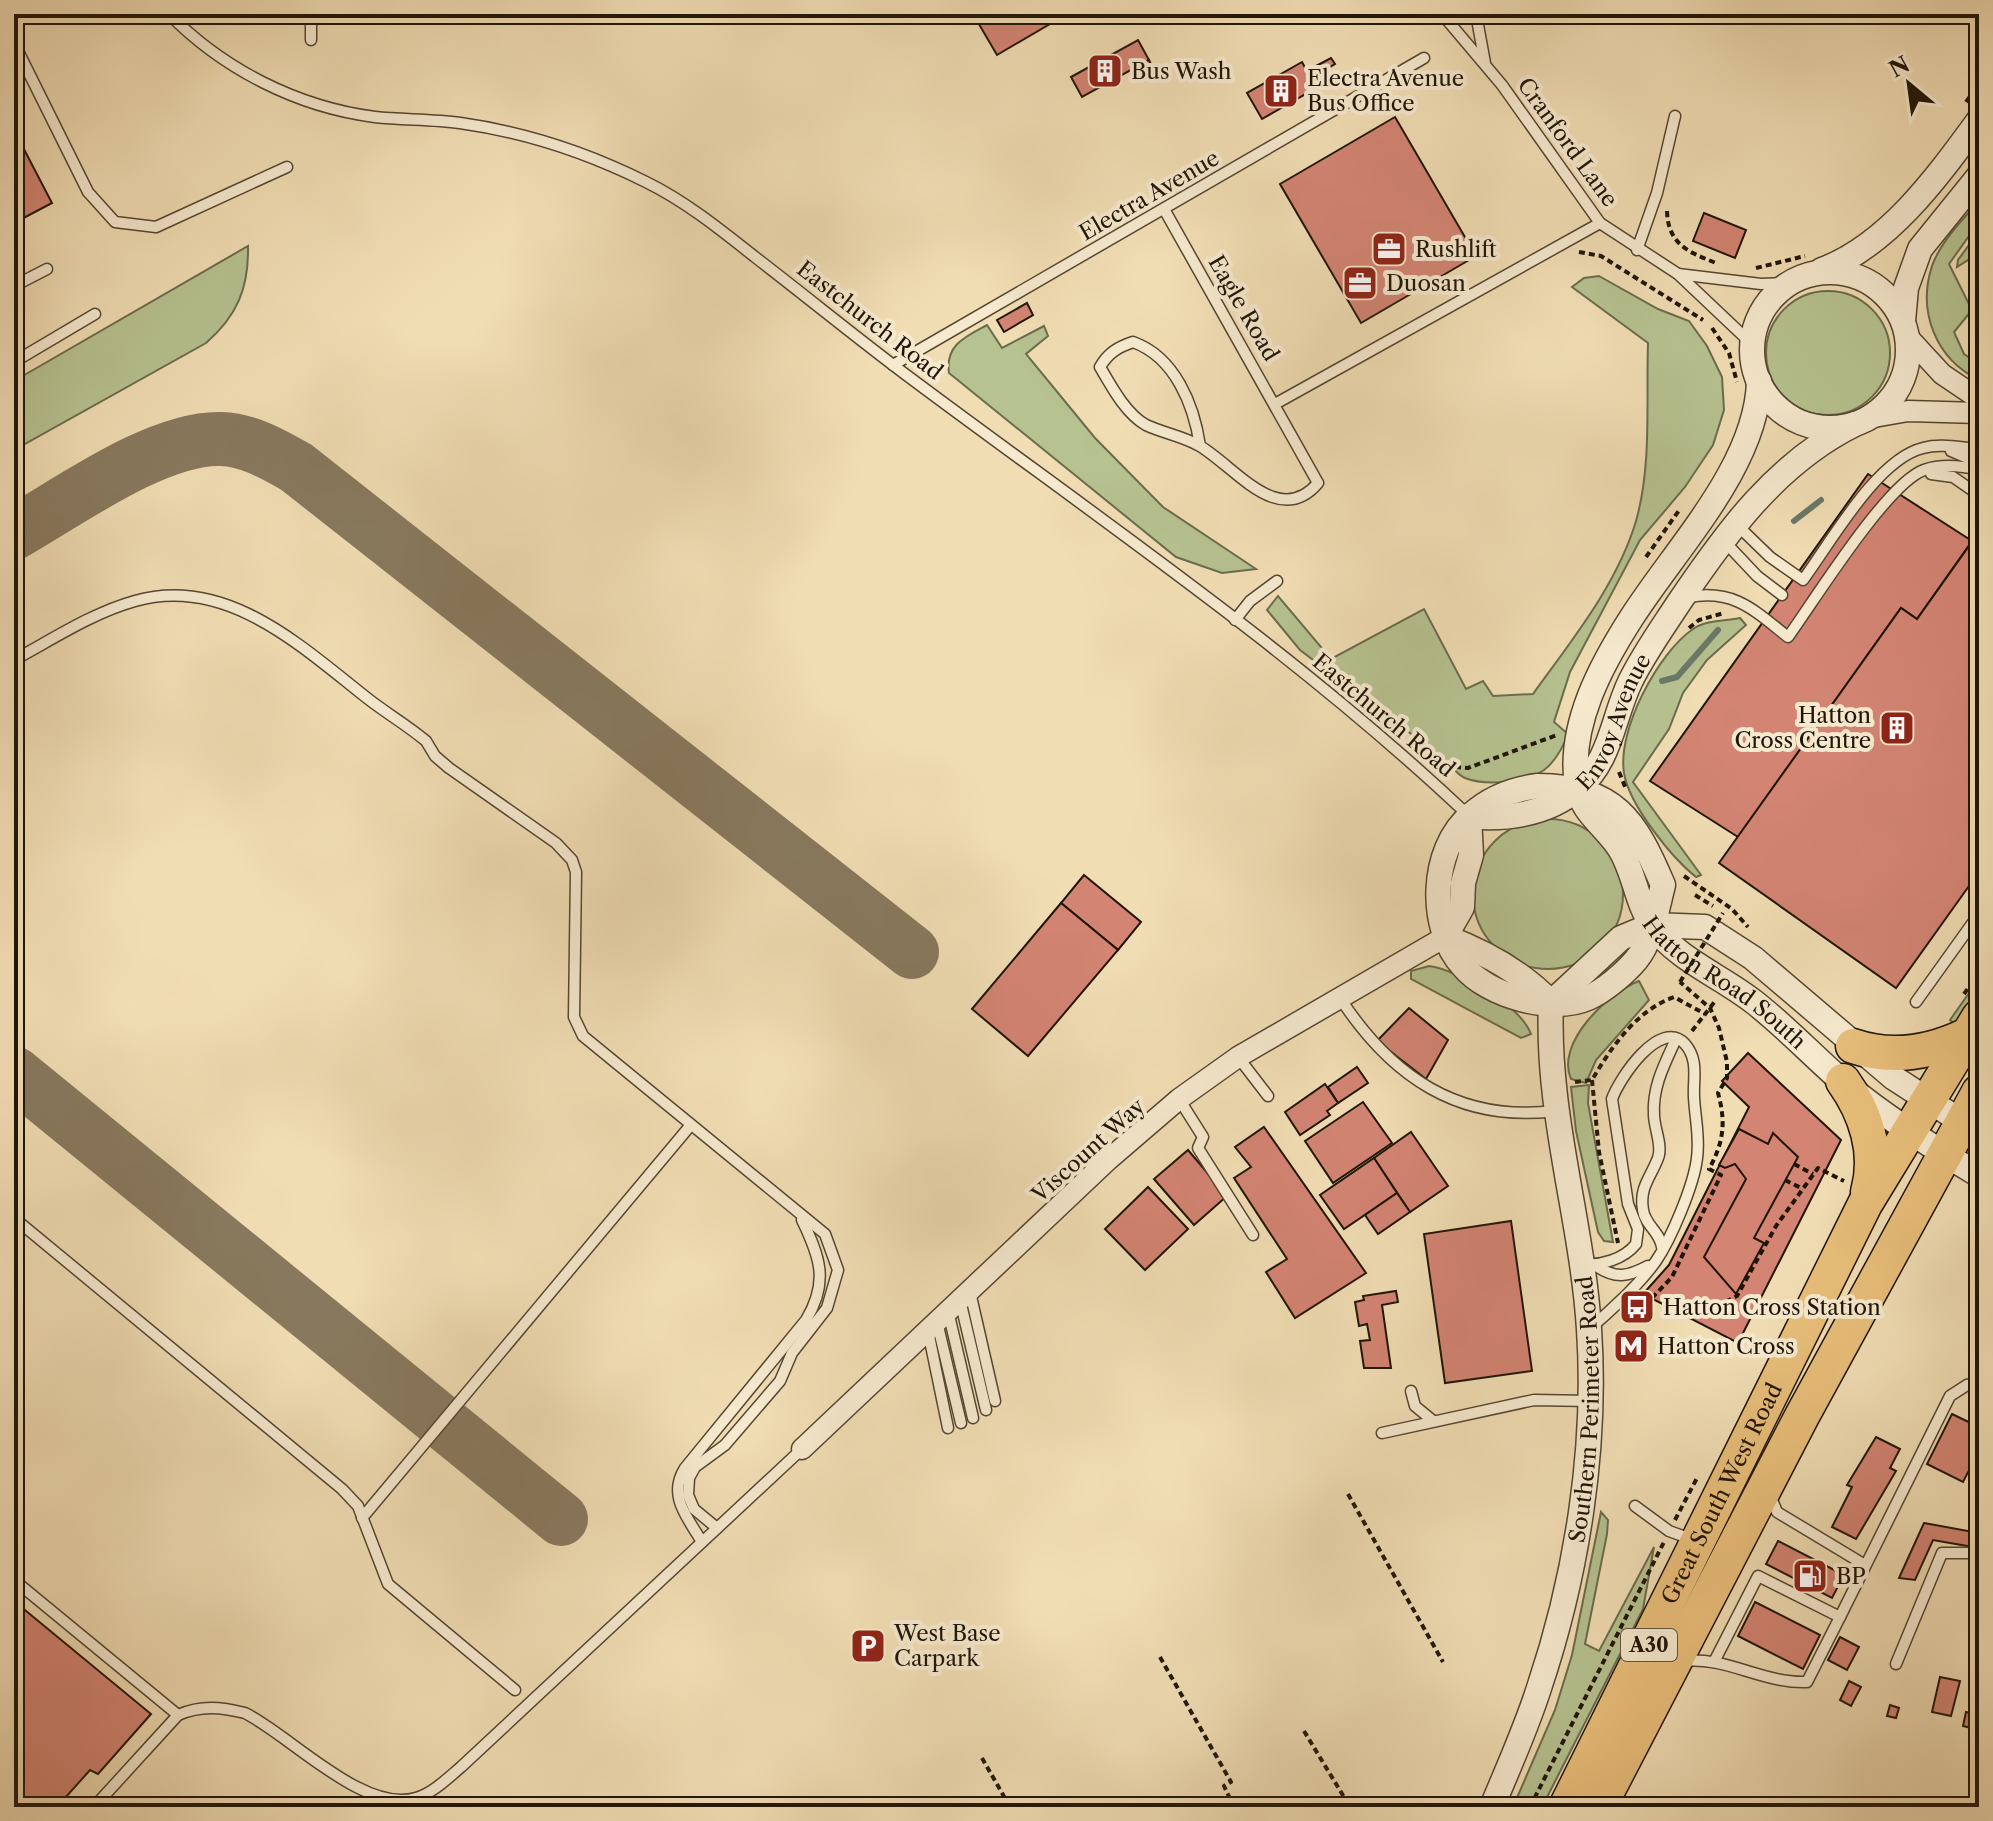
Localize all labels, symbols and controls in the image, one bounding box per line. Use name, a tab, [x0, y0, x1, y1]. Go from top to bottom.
north arrow	[1869, 44, 1949, 124]
text: N	[1885, 51, 1914, 83]
building icon: Bus Wash	[1086, 52, 1124, 90]
place label: Bus Wash	[1131, 58, 1232, 85]
place label: Electra Avenue Bus Office	[1307, 65, 1464, 117]
building icon: Electra Avenue Bus Office	[1262, 72, 1300, 110]
street label: Cranford Lane	[1512, 73, 1623, 212]
street label: Electra Avenue	[1075, 144, 1224, 246]
office icon: Rushlift	[1370, 230, 1408, 268]
place label: Rushlift	[1415, 236, 1497, 263]
street label: Eagle Road	[1202, 251, 1285, 366]
street label: Eastchurch Road	[791, 255, 948, 386]
office icon: Duosan	[1341, 264, 1379, 302]
place label: Duosan	[1386, 270, 1466, 297]
street label: Eastchurch Road	[1307, 648, 1460, 783]
street label: Envoy Avenue	[1571, 649, 1657, 796]
place label: Hatton Cross Centre	[1734, 702, 1871, 754]
building icon: Hatton Cross Centre	[1878, 709, 1916, 747]
street label: Hatton Road South	[1636, 911, 1812, 1055]
street label: Viscount Way	[1026, 1092, 1151, 1209]
street label: Southern Perimeter Road	[1563, 1274, 1605, 1545]
bus stop icon: Hatton Cross Station	[1618, 1288, 1656, 1326]
place label: Hatton Cross Station	[1663, 1294, 1881, 1321]
metro station icon: Hatton Cross	[1612, 1327, 1650, 1365]
place label: Hatton Cross	[1657, 1333, 1795, 1360]
street label: Great South West Road	[1656, 1379, 1788, 1609]
fuel station icon: BP	[1791, 1557, 1829, 1595]
place label: BP	[1836, 1563, 1866, 1590]
place label: West Base Carpark	[893, 1620, 1001, 1672]
parking icon: West Base Carpark	[849, 1627, 887, 1665]
road number: A30	[1621, 1629, 1677, 1661]

